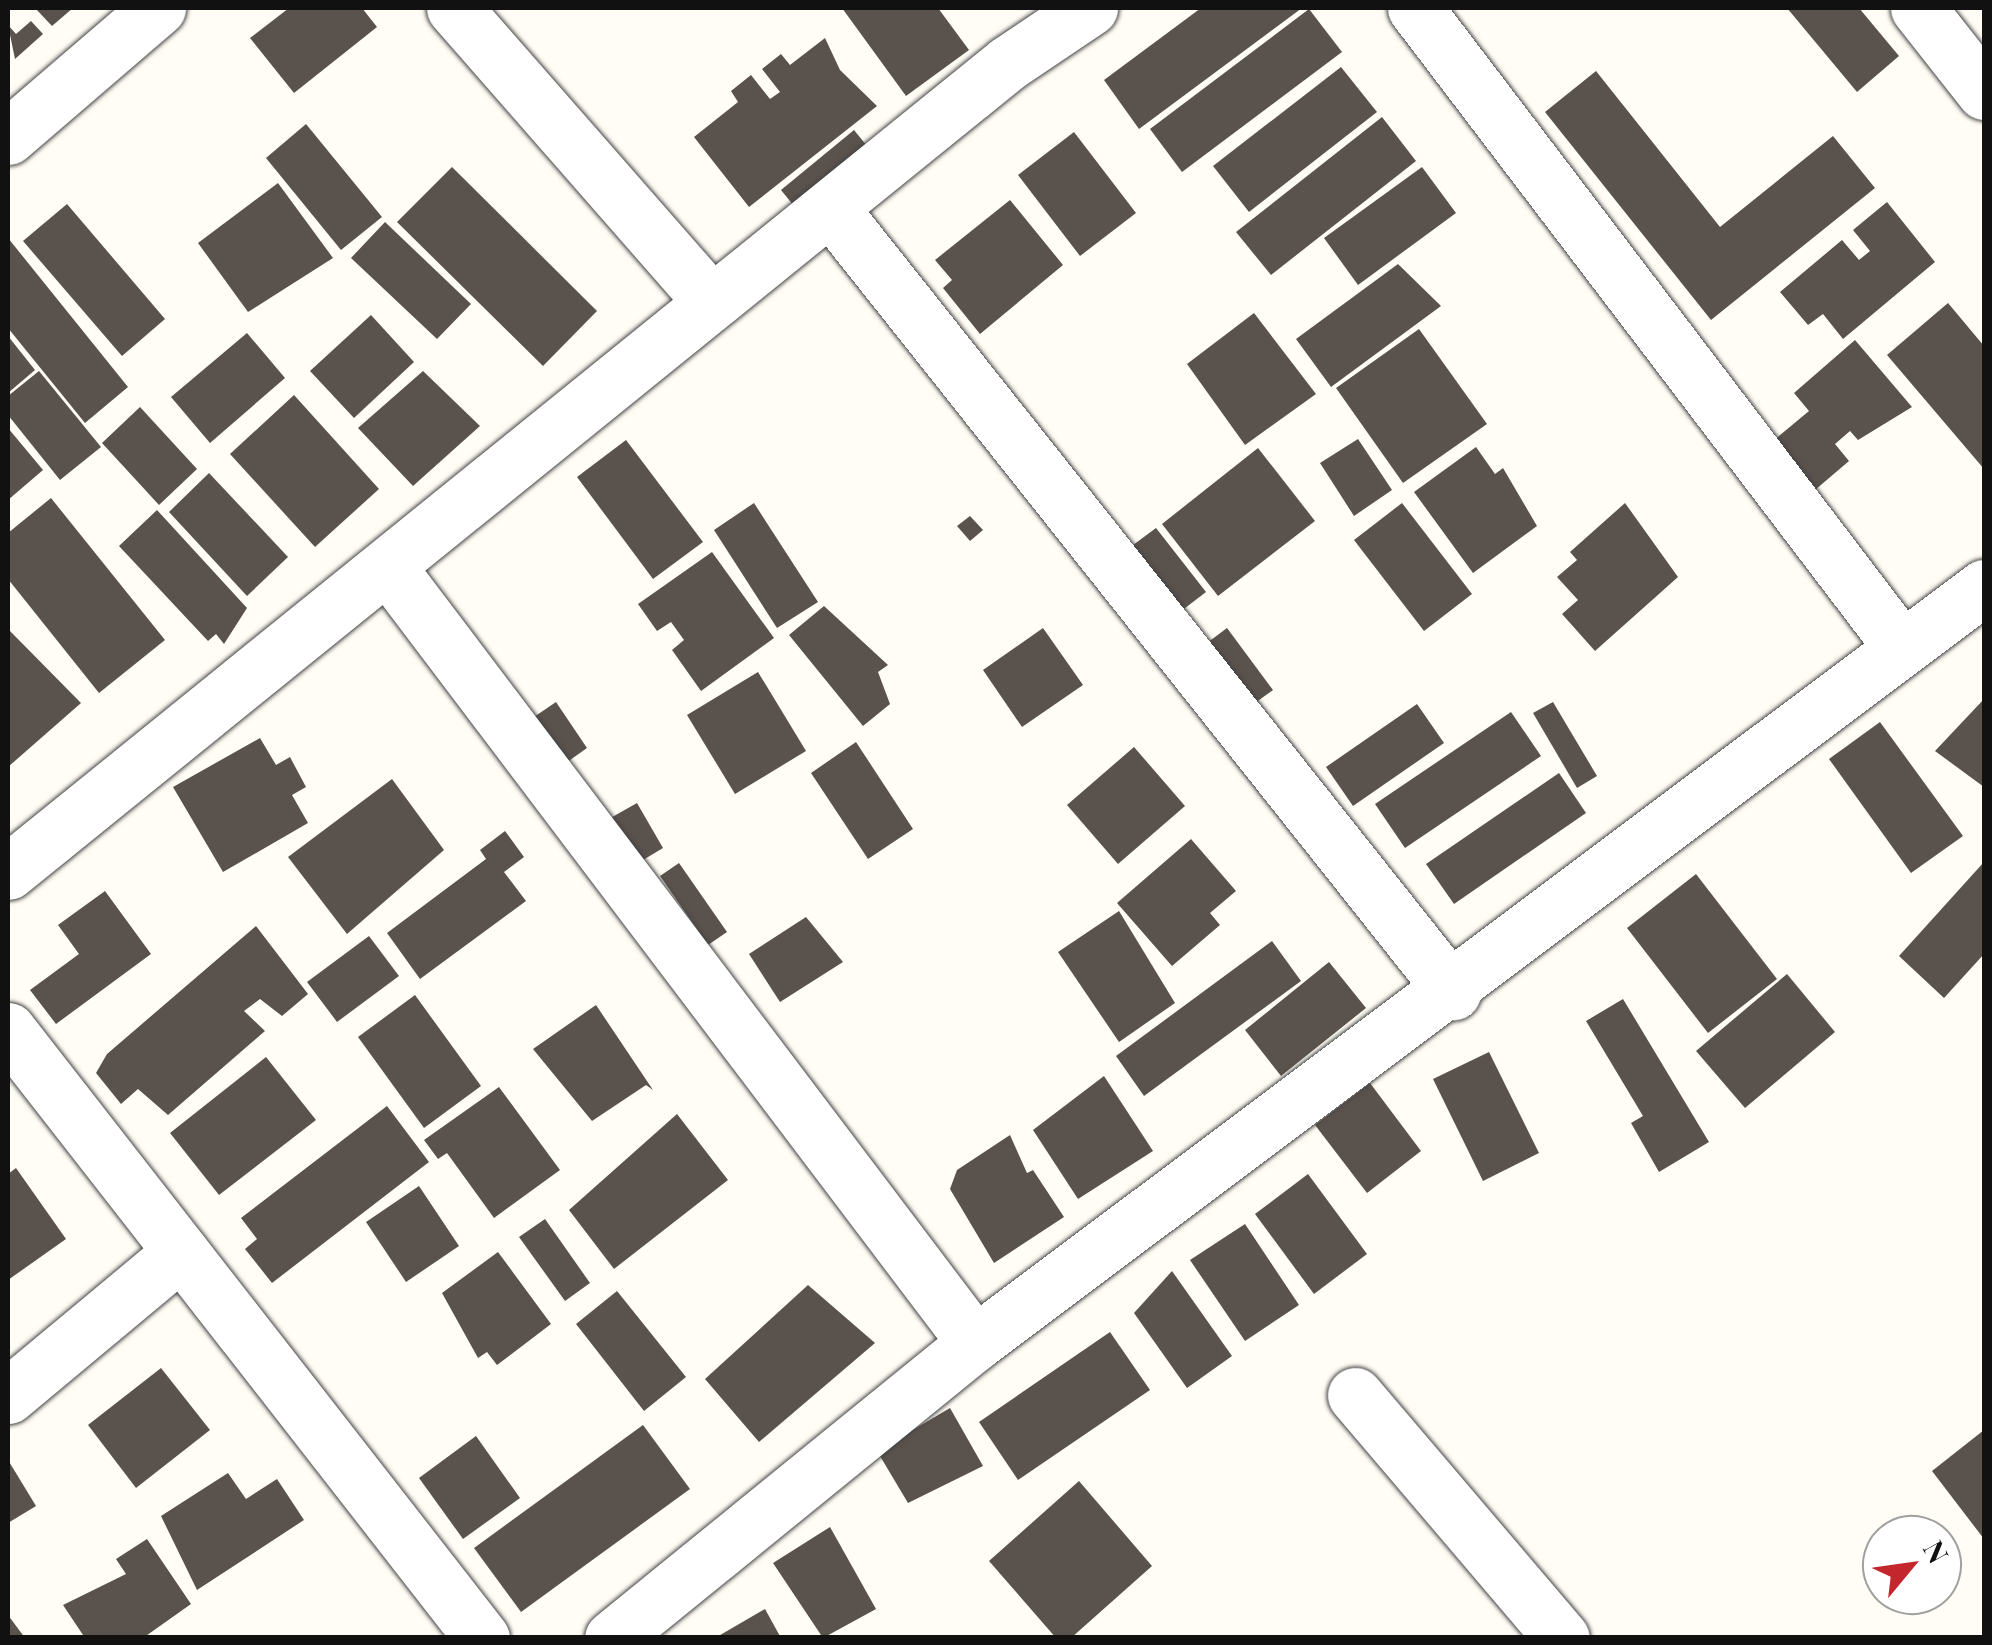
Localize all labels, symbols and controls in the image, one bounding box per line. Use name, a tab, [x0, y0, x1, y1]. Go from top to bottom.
north arrow	[1862, 1515, 1962, 1615]
text: N	[1916, 1533, 1958, 1569]

